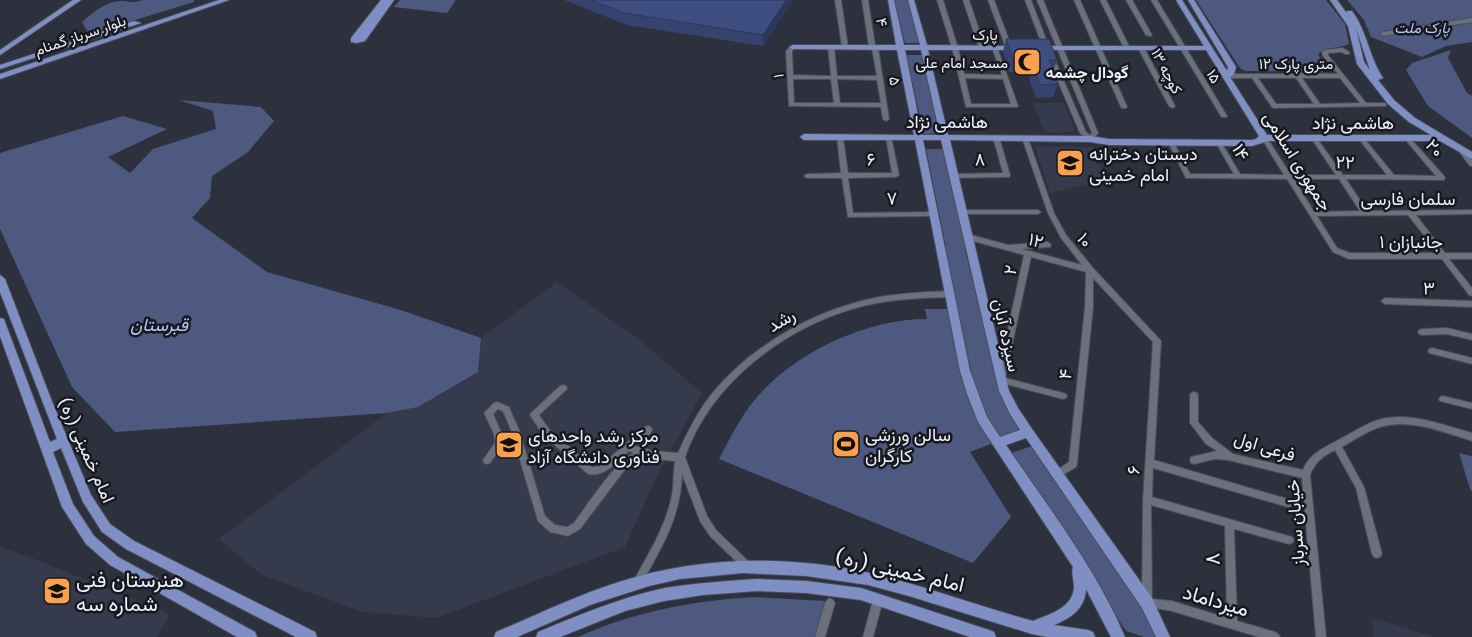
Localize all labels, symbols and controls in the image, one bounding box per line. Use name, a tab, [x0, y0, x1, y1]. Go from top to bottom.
street label: بلوار سرباز گمنام	[32, 10, 129, 60]
street label: ۴	[872, 16, 892, 28]
park label: پارک ملت	[1394, 18, 1450, 38]
street label: پارک	[972, 25, 998, 45]
street label: کوچه ۱۳	[1146, 45, 1187, 98]
mosque icon: مسجد امام علی	[1012, 47, 1042, 77]
place label: مسجد امام علی	[915, 53, 1008, 73]
street label: ۱۲ متری پارک	[1259, 54, 1333, 74]
district label: گودال چشمه	[1045, 62, 1129, 84]
street label: ۱۵	[1202, 65, 1226, 87]
street label: ۱	[768, 73, 788, 79]
street label: ۵	[885, 75, 905, 87]
street label: جمهوری اسلامی	[1258, 107, 1338, 215]
street label: هاشمی نژاد	[906, 110, 988, 133]
street label: هاشمی نژاد	[1312, 111, 1394, 134]
street label: ۲۰	[1421, 134, 1449, 162]
street label: ۱۴	[1227, 140, 1255, 164]
place label: دبستان دخترانه امام خمینی	[1089, 142, 1198, 187]
street label: ۶	[866, 147, 876, 171]
street label: ۸	[974, 147, 986, 171]
school or university icon: دبستان دخترانه امام خمینی	[1055, 148, 1085, 178]
street label: ۲۲	[1335, 150, 1355, 174]
street label: ۷	[886, 186, 898, 210]
street label: سلمان فارسی	[1361, 187, 1455, 210]
street label: ۱۲	[1026, 227, 1046, 253]
street label: ۱۰	[1072, 228, 1098, 252]
street label: جانبازان ۱	[1379, 230, 1443, 253]
street label: ۲	[998, 263, 1022, 277]
street label: ۳	[1423, 276, 1435, 300]
street label: سیزده آبان	[987, 296, 1027, 374]
street label: رشد	[763, 303, 799, 337]
park label: قبرستان	[130, 313, 190, 336]
street label: ۴	[1053, 367, 1077, 381]
street label: امام خمینی (ره)	[53, 394, 120, 507]
place label: سالن ورزشی کارگران	[865, 423, 951, 467]
place label: مرکز رشد واحدهای فناوری دانشگاه آزاد	[528, 424, 660, 468]
street label: فرعی اول	[1232, 426, 1298, 466]
sports icon: سالن ورزشی کارگران	[831, 429, 861, 459]
school or university icon: مرکز رشد واحدهای فناوری دانشگاه آزاد	[494, 430, 524, 460]
street label: ۶	[1121, 465, 1145, 475]
street label: خیابان سرباز	[1281, 479, 1310, 568]
street label: امام خمینی (ره)	[833, 542, 967, 599]
street label: ۸	[1198, 552, 1226, 566]
place label: هنرستان فنی شماره سه	[76, 566, 184, 617]
school or university icon: هنرستان فنی شماره سه	[42, 576, 72, 606]
street label: میرداماد	[1180, 578, 1252, 622]

